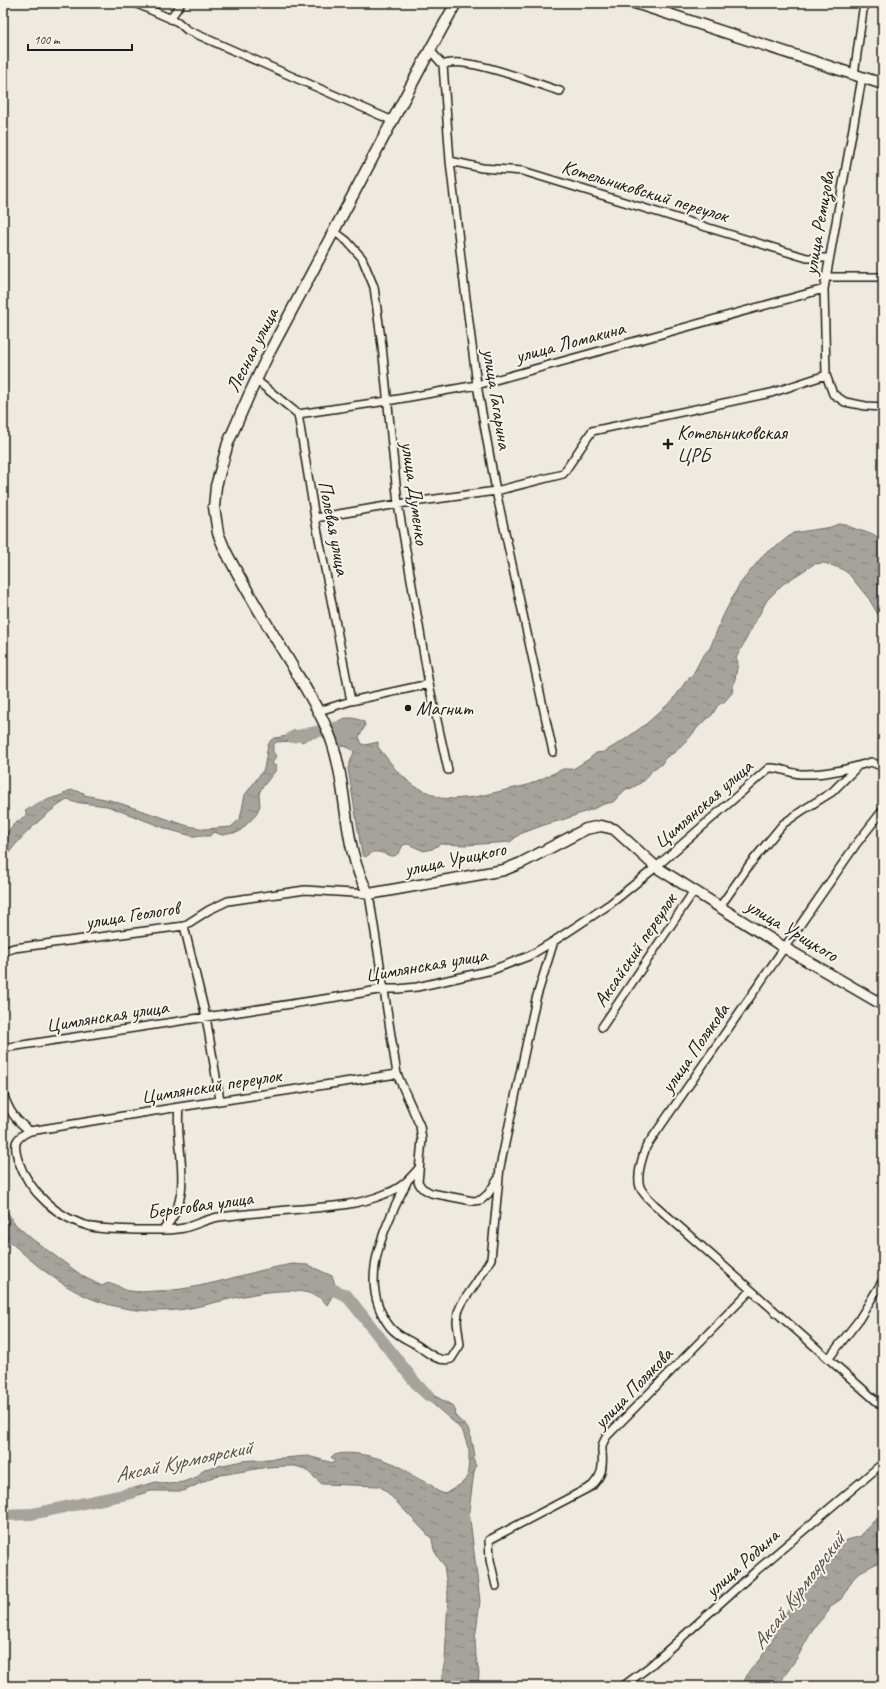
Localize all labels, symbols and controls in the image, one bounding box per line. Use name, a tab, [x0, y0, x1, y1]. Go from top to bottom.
scale bar	[28, 26, 132, 52]
text: 100 m	[34, 32, 61, 48]
street label: Котельниковский переулок	[559, 154, 733, 229]
street label: улица Ремизова	[797, 168, 842, 278]
street label: Лесная улица	[220, 302, 285, 396]
street label: улица Ломакина	[512, 315, 629, 369]
street label: улица Гагарина	[477, 346, 517, 452]
place label: Котельниковская ЦРБ	[677, 420, 789, 468]
marker: Котельниковская ЦРБ	[662, 438, 674, 450]
street label: улица Думенко	[395, 439, 435, 547]
street label: Полевая улица	[313, 479, 356, 579]
place label: Магнит	[416, 696, 474, 721]
marker: Магнит	[403, 703, 413, 713]
street label: Цимлянская улица	[648, 753, 759, 854]
street label: улица Урицкого	[401, 836, 509, 882]
street label: Аксайский переулок	[588, 887, 683, 1012]
street label: улица Урицкого	[741, 892, 843, 968]
street label: улица Геологов	[82, 895, 184, 935]
street label: Цимлянская улица	[363, 942, 490, 988]
street label: Цимлянская улица	[44, 994, 171, 1038]
street label: улица Полякова	[654, 997, 736, 1098]
street label: Цимлянский переулок	[139, 1062, 284, 1109]
street label: Береговая улица	[146, 1185, 256, 1225]
street label: улица Полякова	[587, 1341, 679, 1435]
water label: Аксай Курмоярский	[112, 1433, 258, 1488]
street label: улица Родина	[699, 1522, 786, 1603]
water label: Аксай Курмоярский	[746, 1524, 853, 1654]

